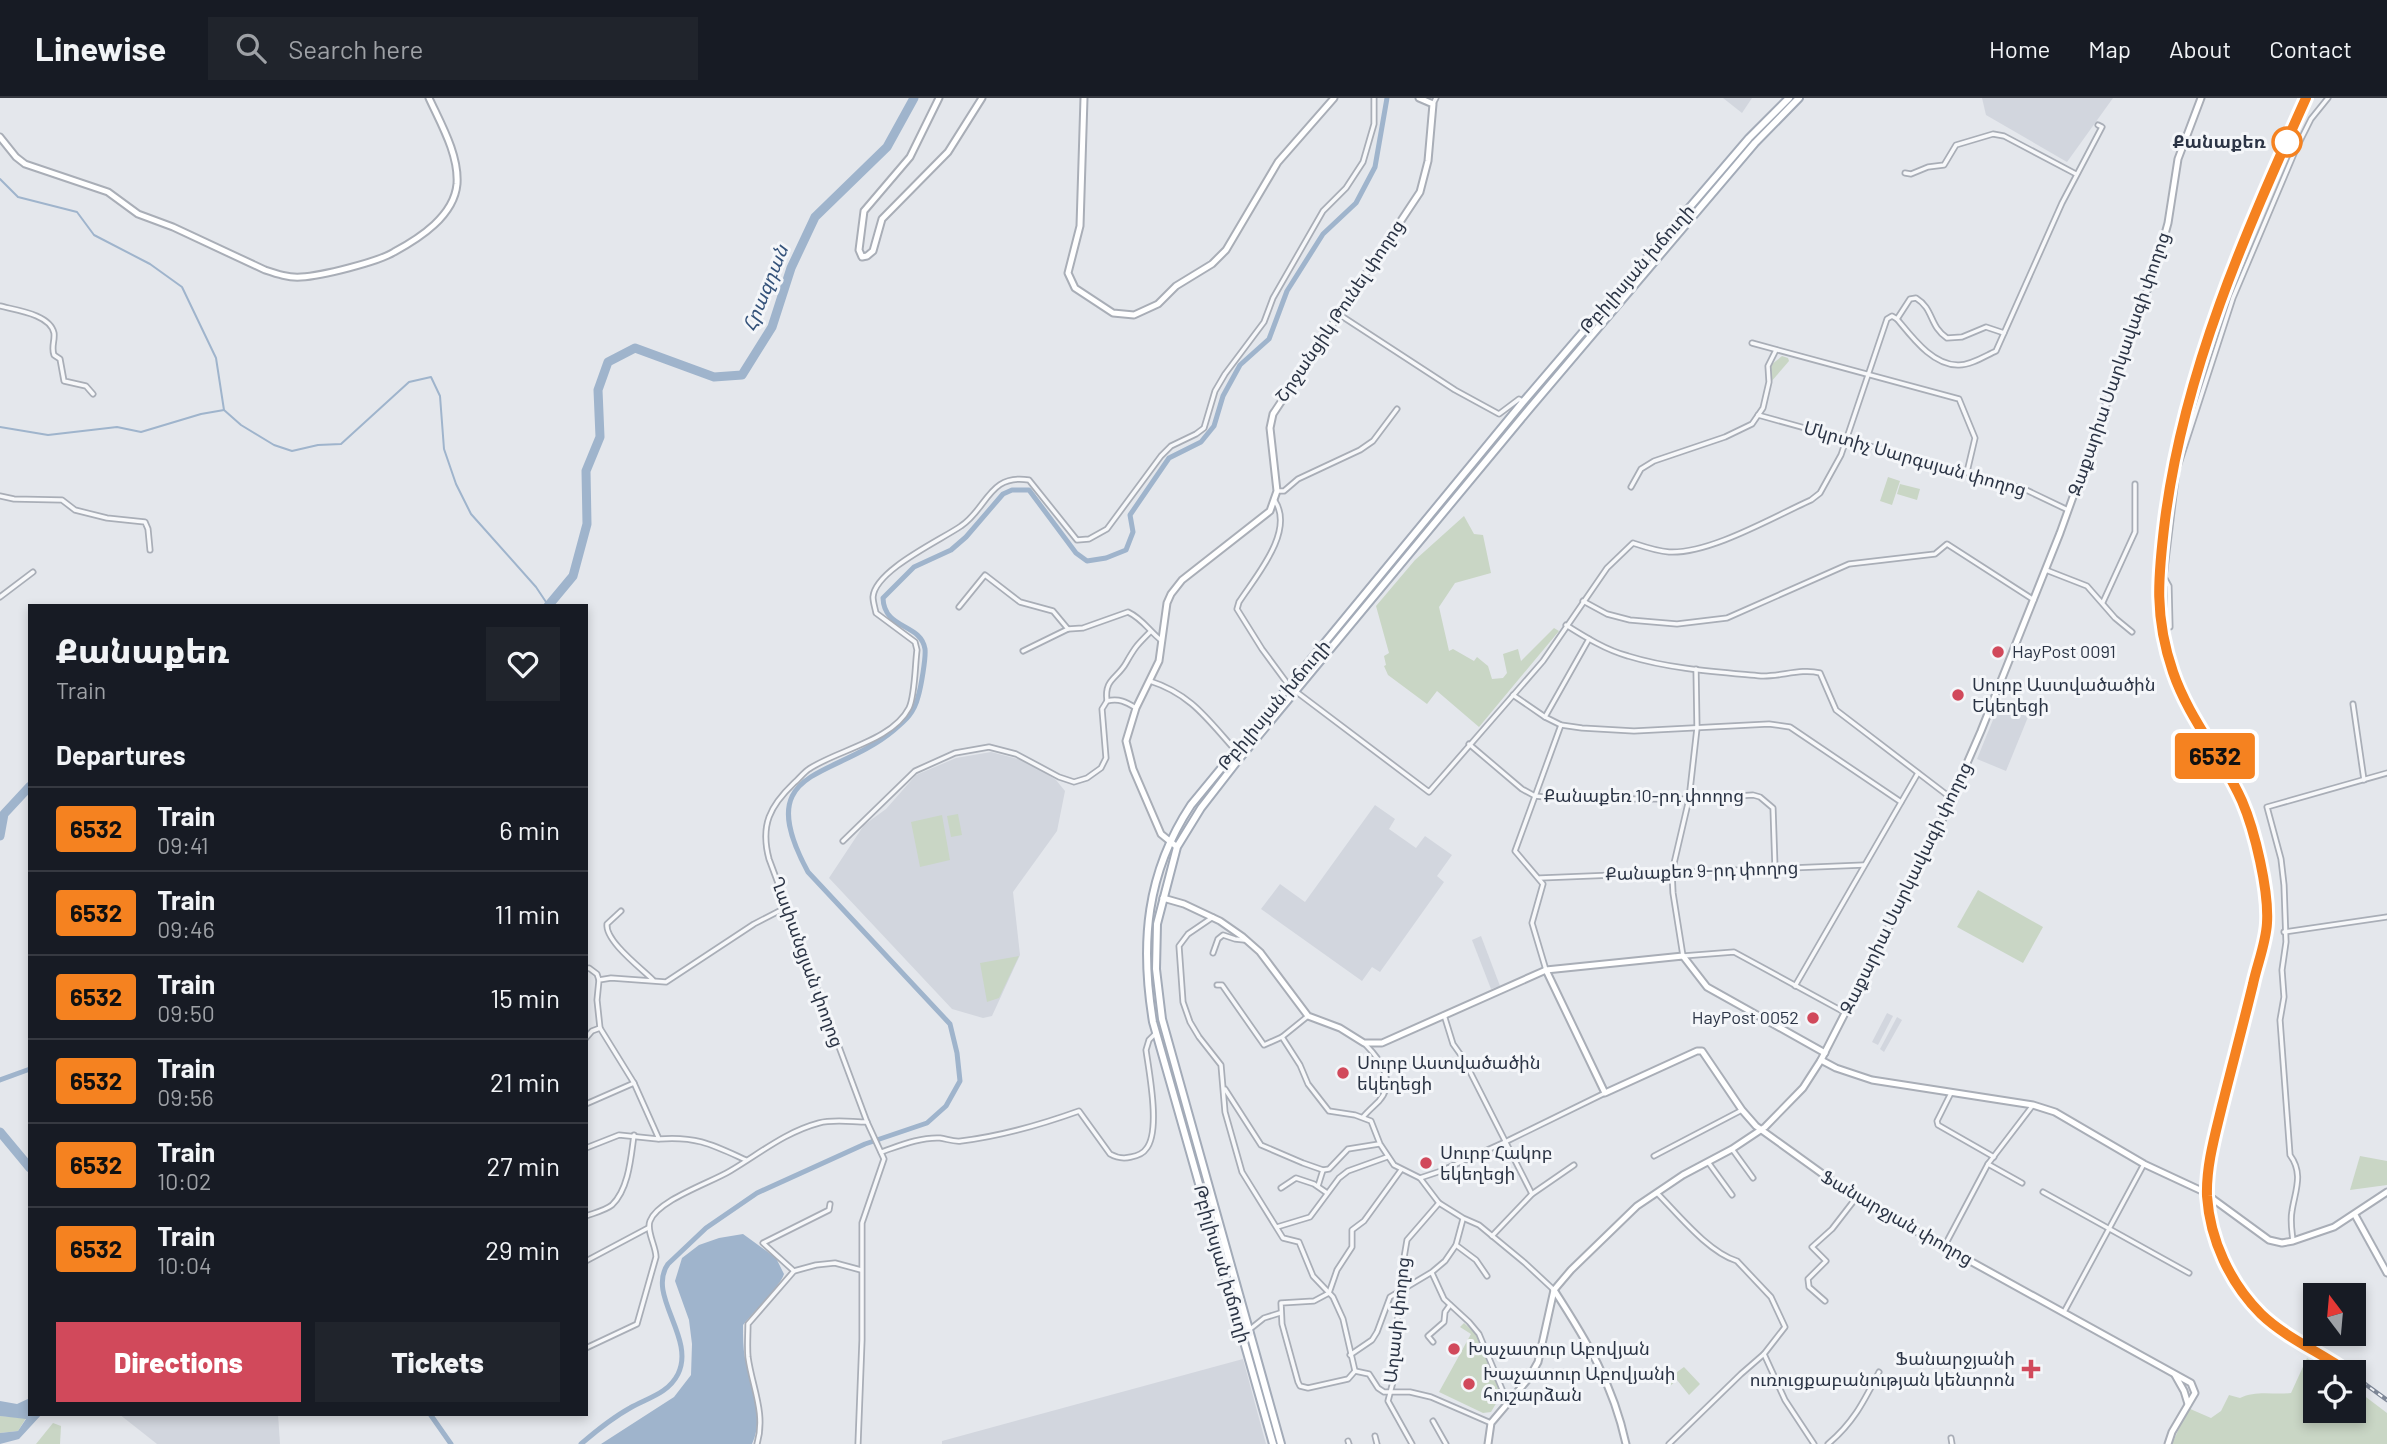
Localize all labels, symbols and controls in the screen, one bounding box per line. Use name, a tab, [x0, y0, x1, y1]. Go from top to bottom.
search box	[208, 17, 698, 80]
text: Linewise	[35, 28, 166, 68]
icon: search	[232, 29, 270, 67]
text: Search here	[288, 33, 423, 64]
text: Home	[1989, 34, 2050, 63]
text: Map	[2088, 34, 2131, 63]
text: About	[2169, 34, 2231, 63]
text: Contact	[2269, 34, 2352, 63]
marker: Քանաքեռ	[2272, 127, 2302, 157]
place label: Քանաքեռ	[2173, 130, 2266, 152]
street label: Թբիլիսյան խճուղի	[1574, 199, 1698, 337]
street label: Շրջանցիկ Թունել փողոց	[1270, 215, 1408, 406]
street label: Զաքարիա Սարկավագի փողոց	[2062, 229, 2174, 499]
water label: Հրազդան	[737, 240, 794, 335]
street label: Մկրտիչ Սարգսյան փողոց	[1802, 416, 2029, 500]
button: heart	[486, 627, 560, 701]
text: Քանաքեռ	[56, 630, 229, 670]
street label: Թբիլիսյան խճուղի	[1212, 635, 1334, 774]
place label: HayPost 0091	[2012, 640, 2116, 662]
marker: HayPost 0091	[1990, 644, 2006, 660]
place label: Սուրբ Աստվածածին Եկեղեցի	[1972, 673, 2156, 716]
text: Train	[56, 676, 106, 704]
marker: Սուրբ Աստվածածին Եկեղեցի	[1950, 687, 1966, 703]
line badge: 6532	[2166, 733, 2264, 779]
text: Departures	[56, 739, 186, 770]
text: 6532	[2189, 741, 2241, 770]
street label: Զաքարիա Սարկավագի փողոց	[1834, 758, 1976, 1017]
street label: Քանաքեռ 10-րդ փողոց	[1544, 784, 1744, 806]
text: Train	[157, 800, 215, 831]
text: 6532	[70, 814, 122, 843]
text: 6 min	[499, 814, 560, 845]
text: 09:41	[157, 831, 209, 859]
street label: Քանաքեռ 9-րդ փողոց	[1605, 856, 1799, 884]
street label: Ղափանցյան փողոց	[767, 873, 849, 1050]
text: Train	[157, 884, 215, 915]
text: 6532	[70, 898, 122, 927]
text: 11 min	[494, 898, 560, 929]
text: 09:46	[157, 915, 215, 943]
text: Train	[157, 968, 215, 999]
text: 6532	[70, 982, 122, 1011]
text: 15 min	[490, 982, 560, 1013]
text: 09:50	[157, 999, 215, 1027]
place label: HayPost 0052	[1692, 1006, 1799, 1028]
marker: HayPost 0052	[1805, 1010, 1821, 1026]
place label: Սուրբ Աստվածածին եկեղեցի	[1357, 1051, 1541, 1094]
text: Train	[157, 1052, 215, 1083]
marker: Սուրբ Աստվածածին եկեղեցի	[1335, 1065, 1351, 1081]
text: 6532	[70, 1066, 122, 1095]
text: 21 min	[490, 1066, 560, 1097]
text: 09:56	[157, 1083, 214, 1111]
text: Train	[157, 1136, 215, 1167]
place label: Սուրբ Հակոբ եկեղեցի	[1440, 1141, 1553, 1184]
text: 6532	[70, 1150, 122, 1179]
text: 27 min	[486, 1150, 560, 1181]
marker: Սուրբ Հակոբ եկեղեցի	[1418, 1155, 1434, 1171]
street label: Ֆանարջյան փողոց	[1818, 1165, 1977, 1270]
text: 10:02	[157, 1167, 211, 1195]
street label: Թբիլիսյան խճուղի	[1190, 1182, 1256, 1345]
text: Train	[157, 1220, 215, 1251]
text: 6532	[70, 1234, 122, 1263]
text: 29 min	[485, 1234, 560, 1265]
text: 10:04	[157, 1251, 212, 1279]
street label: Աղասի փողոց	[1378, 1256, 1414, 1384]
north arrow	[2303, 1283, 2366, 1346]
map controls	[2303, 1283, 2366, 1423]
button: Directions	[56, 1322, 301, 1402]
button: Tickets	[315, 1322, 560, 1402]
place label: Խաչատուր Աբովյան	[1468, 1337, 1650, 1359]
marker: Խաչատուր Աբովյան	[1446, 1341, 1462, 1357]
place label: Ֆանարջյանի ուռուցքաբանության կենտրոն	[1750, 1347, 2015, 1390]
marker: Ֆանարջյանի ուռուցքաբանության կենտրոն	[2021, 1359, 2041, 1379]
button: locate	[2303, 1360, 2366, 1423]
place label: Խաչատուր Աբովյանի հուշարձան	[1483, 1362, 1676, 1405]
marker: Խաչատուր Աբովյանի հուշարձան	[1461, 1376, 1477, 1392]

